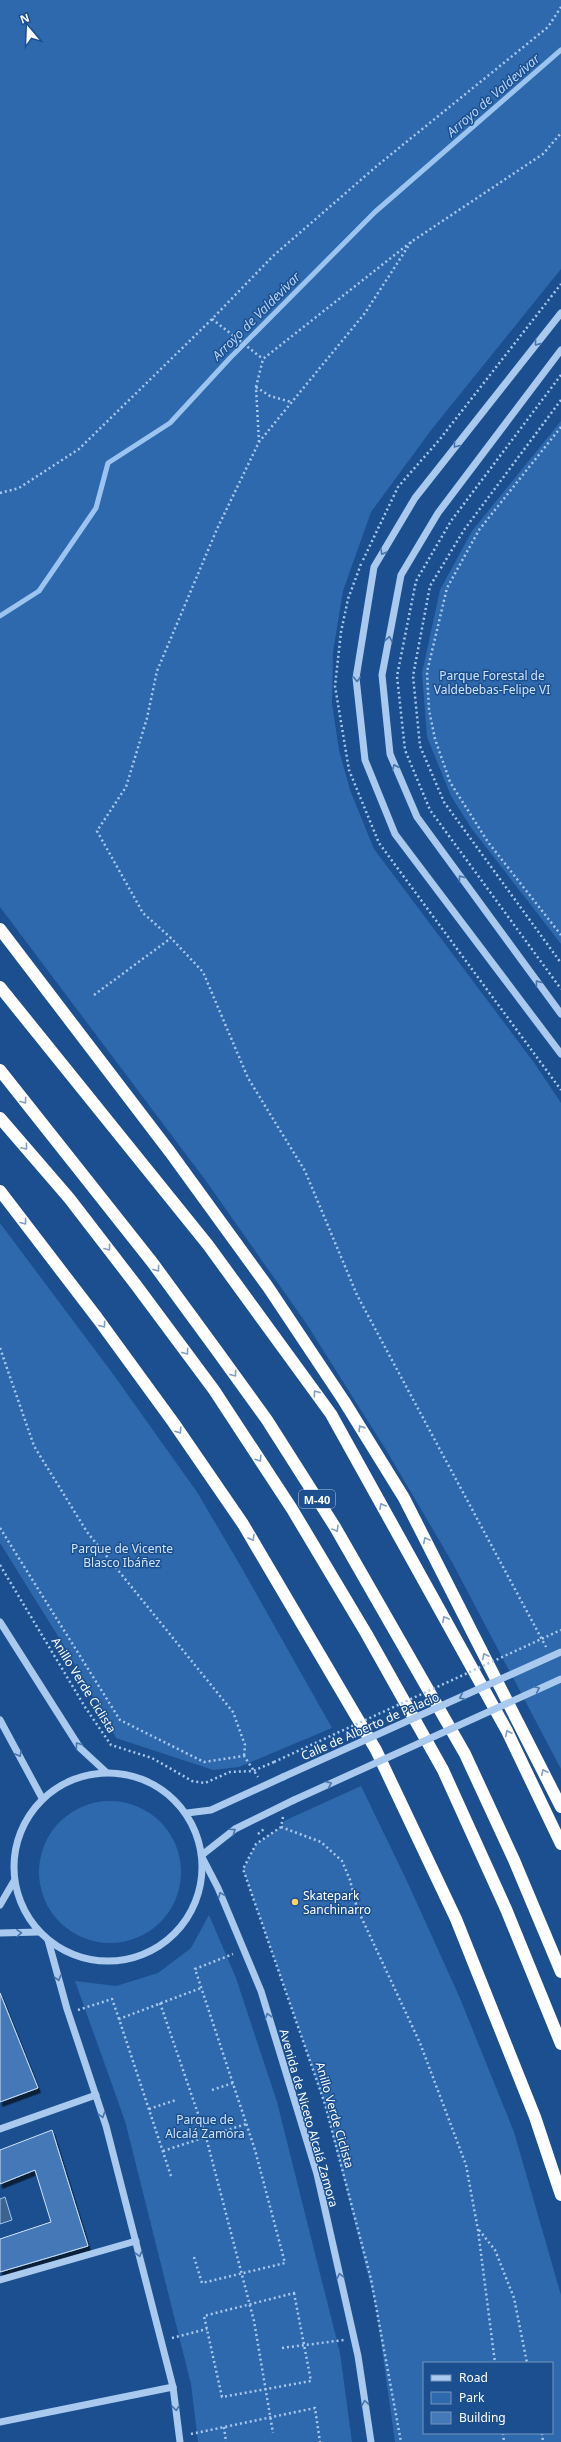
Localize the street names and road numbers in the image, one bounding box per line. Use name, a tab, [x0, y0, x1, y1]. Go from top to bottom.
road number: M-40	[299, 1490, 335, 1508]
street label: Anillo Verde Ciclista	[48, 1634, 120, 1736]
street label: Calle de Alberto de Palacio	[298, 1688, 442, 1764]
street label: Avenida de Niceto Alcalá Zamora	[275, 2027, 343, 2209]
street label: Anillo Verde Ciclista	[312, 2060, 358, 2170]

